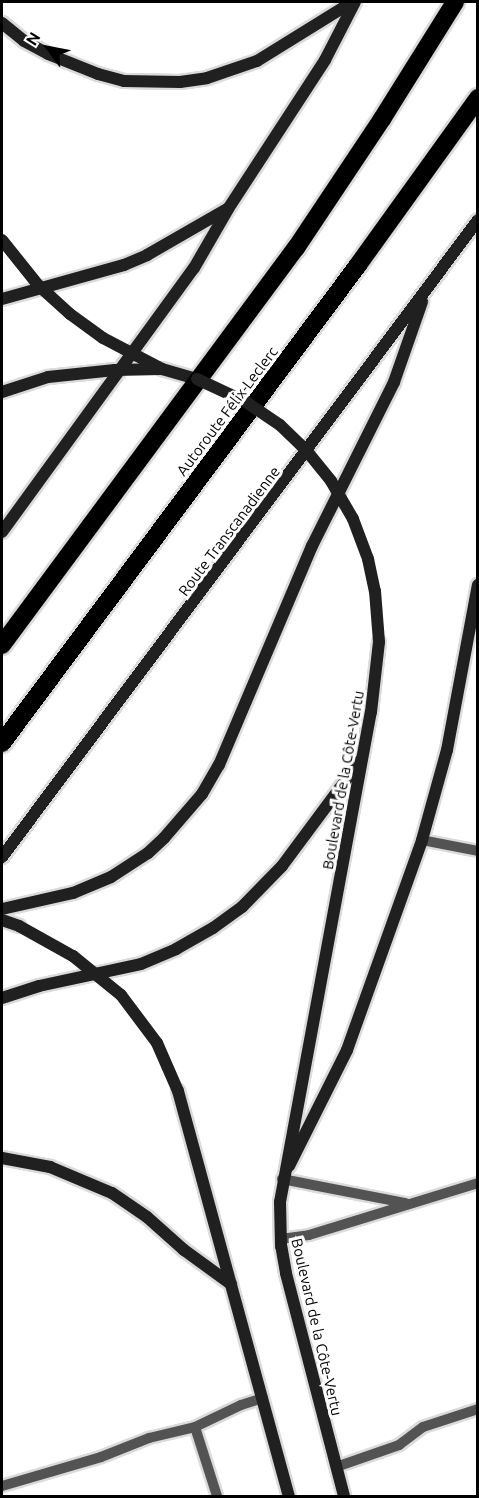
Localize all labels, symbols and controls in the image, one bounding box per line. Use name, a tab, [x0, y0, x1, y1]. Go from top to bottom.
north arrow	[18, 18, 78, 78]
text: N	[22, 29, 44, 48]
street label: Autoroute Félix-Leclerc	[173, 343, 281, 479]
street label: Route Transcanadienne	[174, 463, 284, 599]
street label: Boulevard de la Côte-Vertu	[318, 689, 368, 871]
street label: Boulevard de la Côte-Vertu	[288, 1237, 346, 1417]

